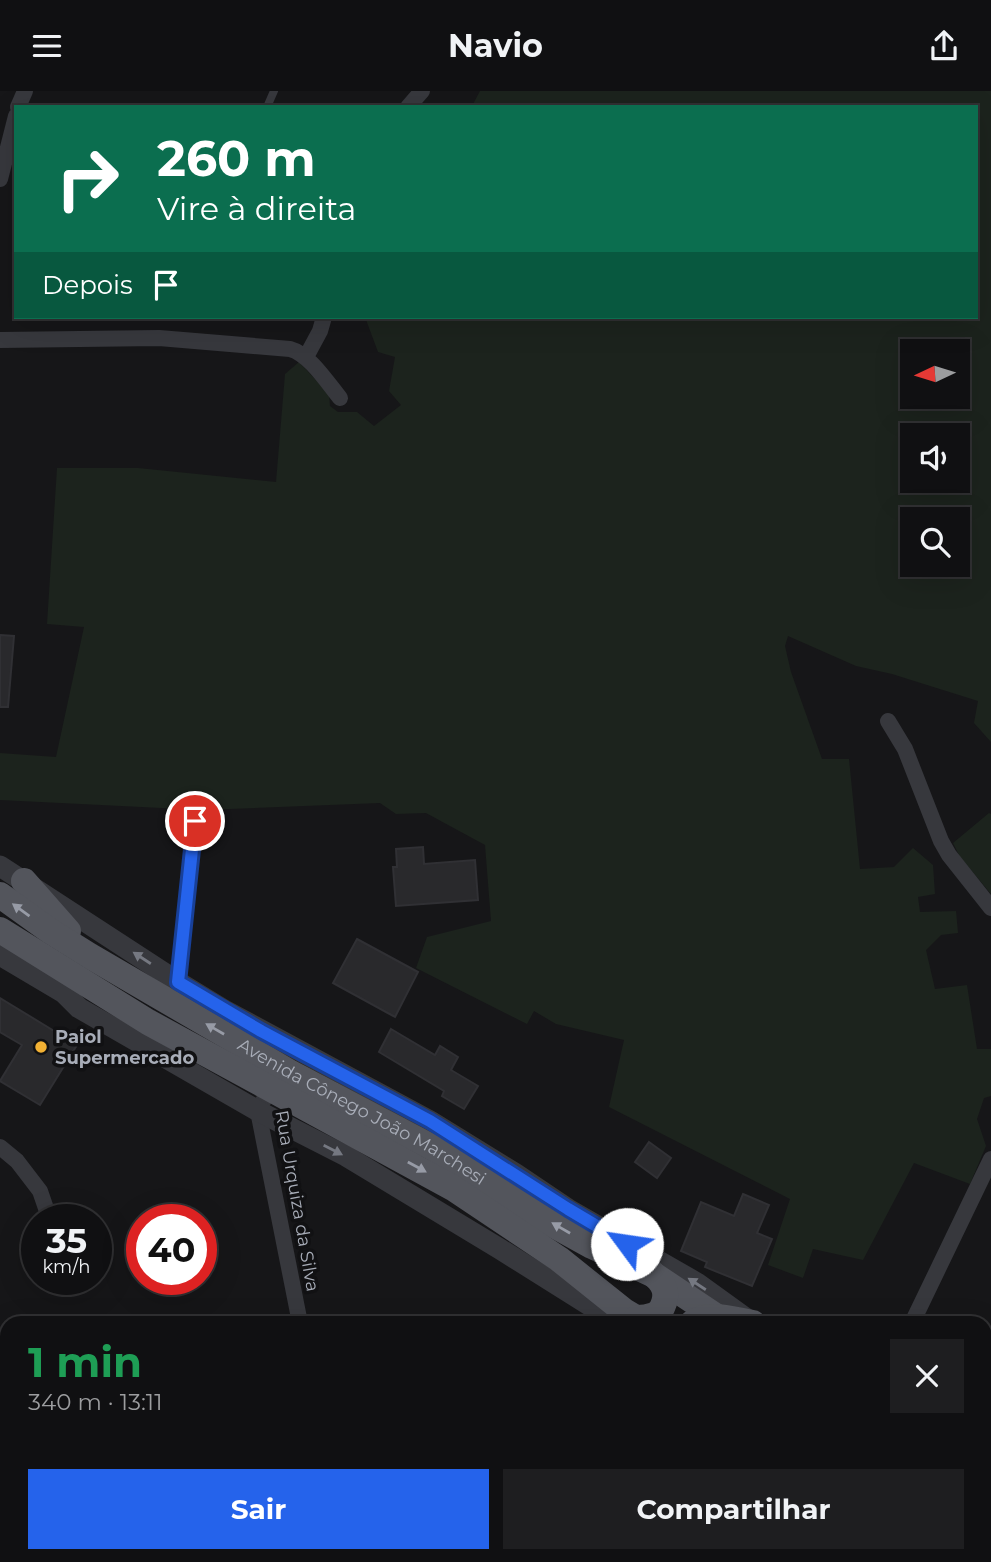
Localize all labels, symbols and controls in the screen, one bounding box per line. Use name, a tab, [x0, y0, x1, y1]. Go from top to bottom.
text: Navio	[448, 26, 543, 65]
icon: menu	[28, 27, 66, 65]
icon: share	[925, 27, 963, 65]
text: 260 m	[157, 129, 316, 188]
icon: right	[42, 133, 133, 224]
text: Vire à direita	[157, 189, 356, 228]
icon: arrive	[147, 266, 185, 304]
text: Depois	[42, 269, 133, 301]
north arrow	[900, 339, 970, 409]
map controls	[900, 339, 970, 577]
button: sound	[900, 423, 970, 493]
button: search	[900, 507, 970, 577]
pin	[165, 791, 225, 851]
icon: arrive	[176, 802, 214, 840]
one-way arrow	[13, 903, 31, 918]
one-way arrow	[132, 952, 152, 965]
one-way arrow	[206, 1023, 225, 1035]
place label: Paiol Supermercado	[55, 1026, 195, 1069]
street label: Avenida Cônego João Marchesi	[234, 1034, 490, 1190]
marker: Paiol Supermercado	[33, 1039, 49, 1055]
street label: Rua Urquiza da Silva	[270, 1109, 324, 1293]
one-way arrow	[323, 1144, 343, 1155]
one-way arrow	[407, 1161, 426, 1173]
speed limit sign: 40	[126, 1204, 217, 1295]
position arrow	[590, 1207, 664, 1281]
text: 35	[46, 1219, 87, 1262]
one-way arrow	[551, 1222, 570, 1234]
text: km/h	[42, 1256, 91, 1278]
one-way arrow	[688, 1277, 706, 1291]
text: 1 min	[28, 1336, 142, 1388]
button: close	[890, 1339, 964, 1413]
text: 340 m · 13:11	[28, 1388, 162, 1416]
button: Sair	[28, 1469, 489, 1549]
button: Compartilhar	[503, 1469, 964, 1549]

